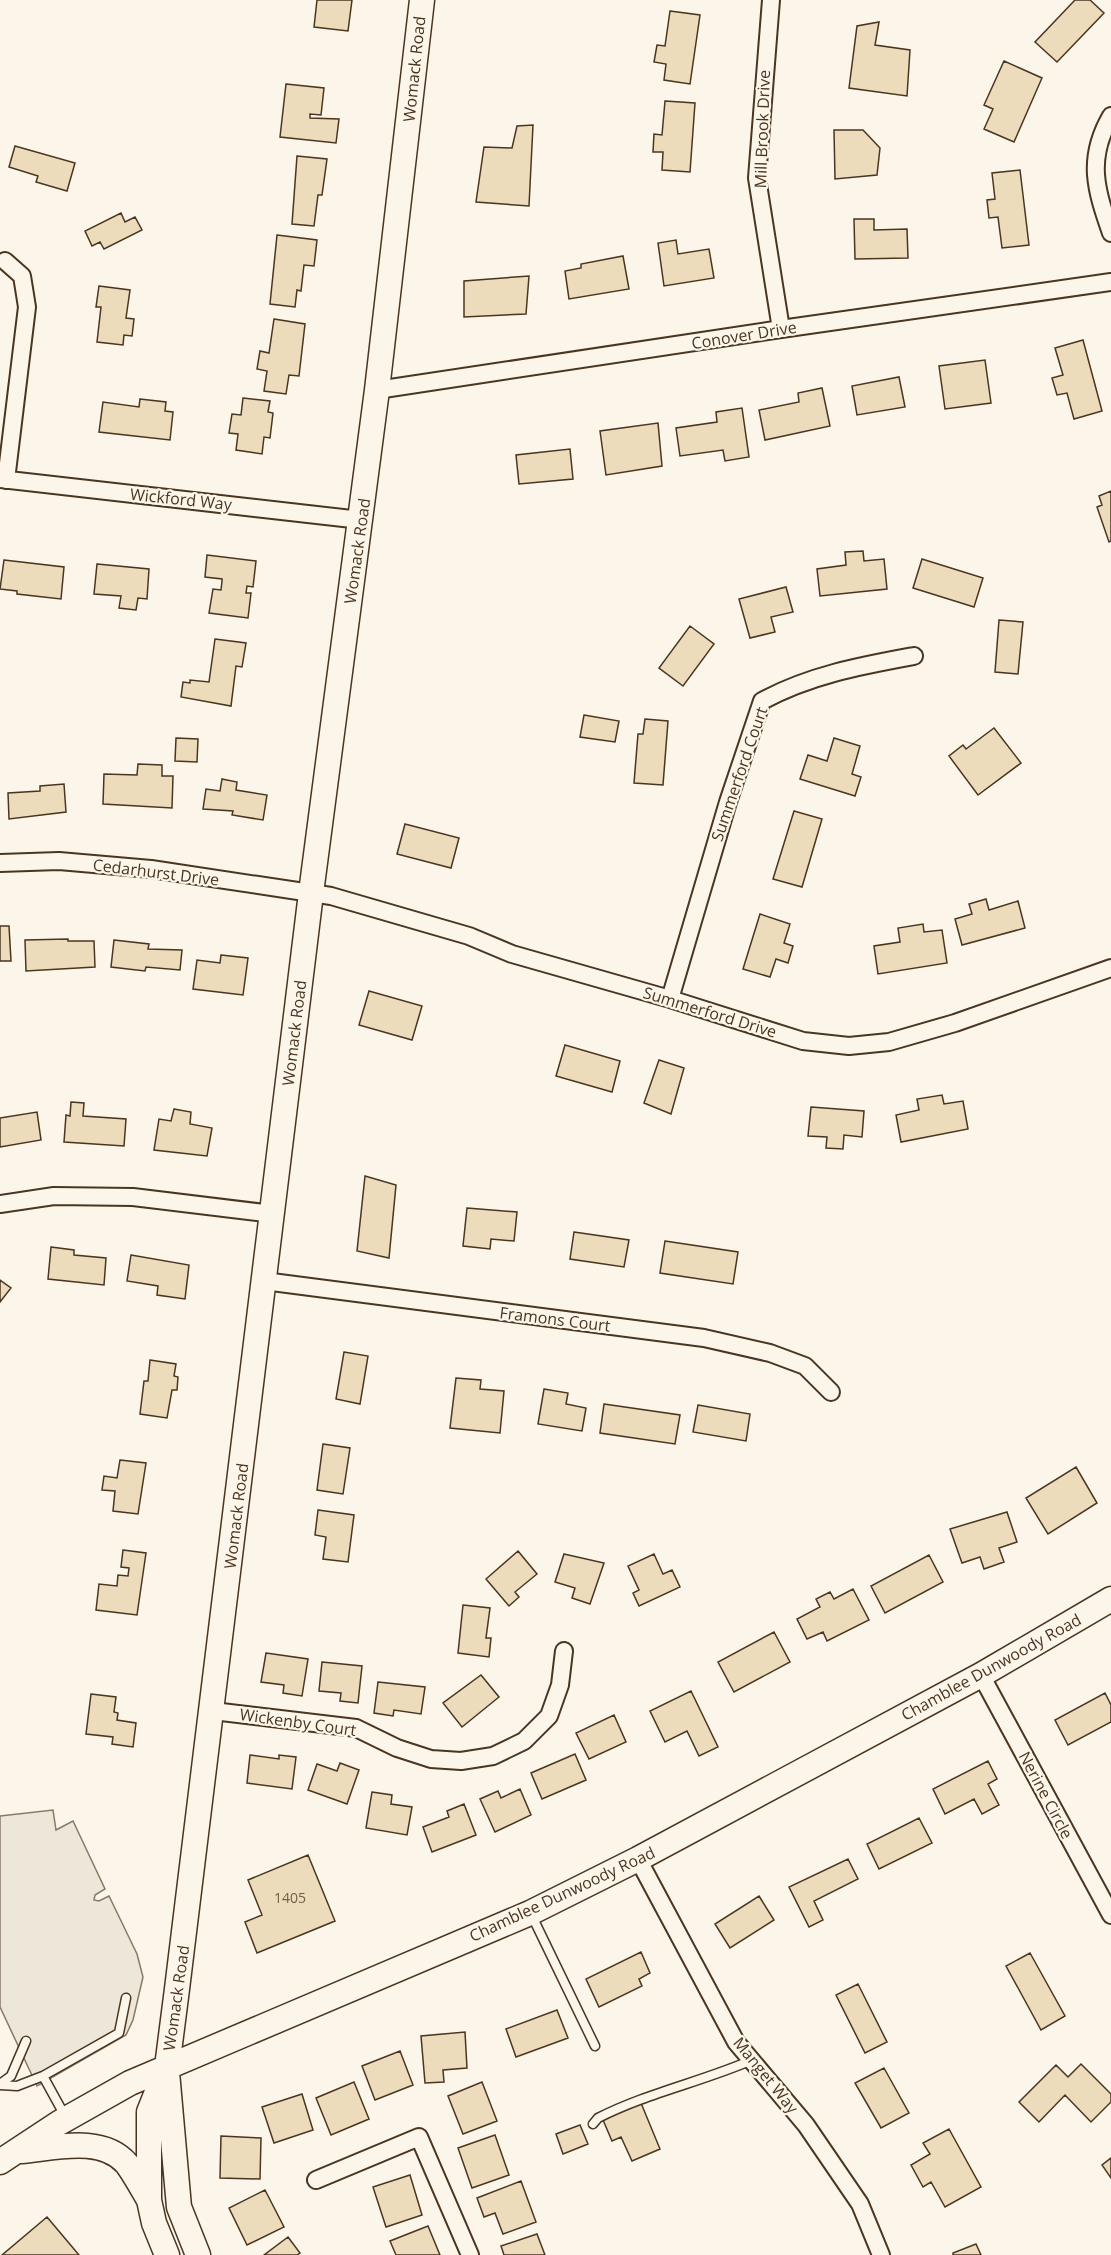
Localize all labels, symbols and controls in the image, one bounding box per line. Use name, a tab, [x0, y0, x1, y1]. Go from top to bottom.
street label: Womack Road	[397, 15, 431, 123]
street label: Mill Brook Drive	[749, 69, 775, 189]
street label: Conover Drive	[690, 316, 798, 354]
street label: Wickford Way	[129, 483, 234, 515]
street label: Womack Road	[339, 497, 375, 605]
street label: Summerford Court	[706, 703, 772, 844]
street label: Cedarhurst Drive	[92, 853, 220, 891]
street label: Womack Road	[277, 979, 311, 1087]
street label: Summerford Drive	[641, 981, 779, 1043]
street label: Framons Court	[498, 1301, 612, 1337]
street label: Womack Road	[219, 1462, 253, 1570]
street label: Chamblee Dunwoody Road	[897, 1608, 1085, 1726]
street label: Wickenby Court	[238, 1703, 358, 1741]
street label: Nerine Circle	[1014, 1747, 1078, 1843]
street label: Chamblee Dunwoody Road	[466, 1841, 658, 1947]
house number: 1405	[274, 1888, 306, 1907]
street label: Womack Road	[158, 1944, 194, 2052]
street label: Manget Way	[728, 2032, 804, 2119]

